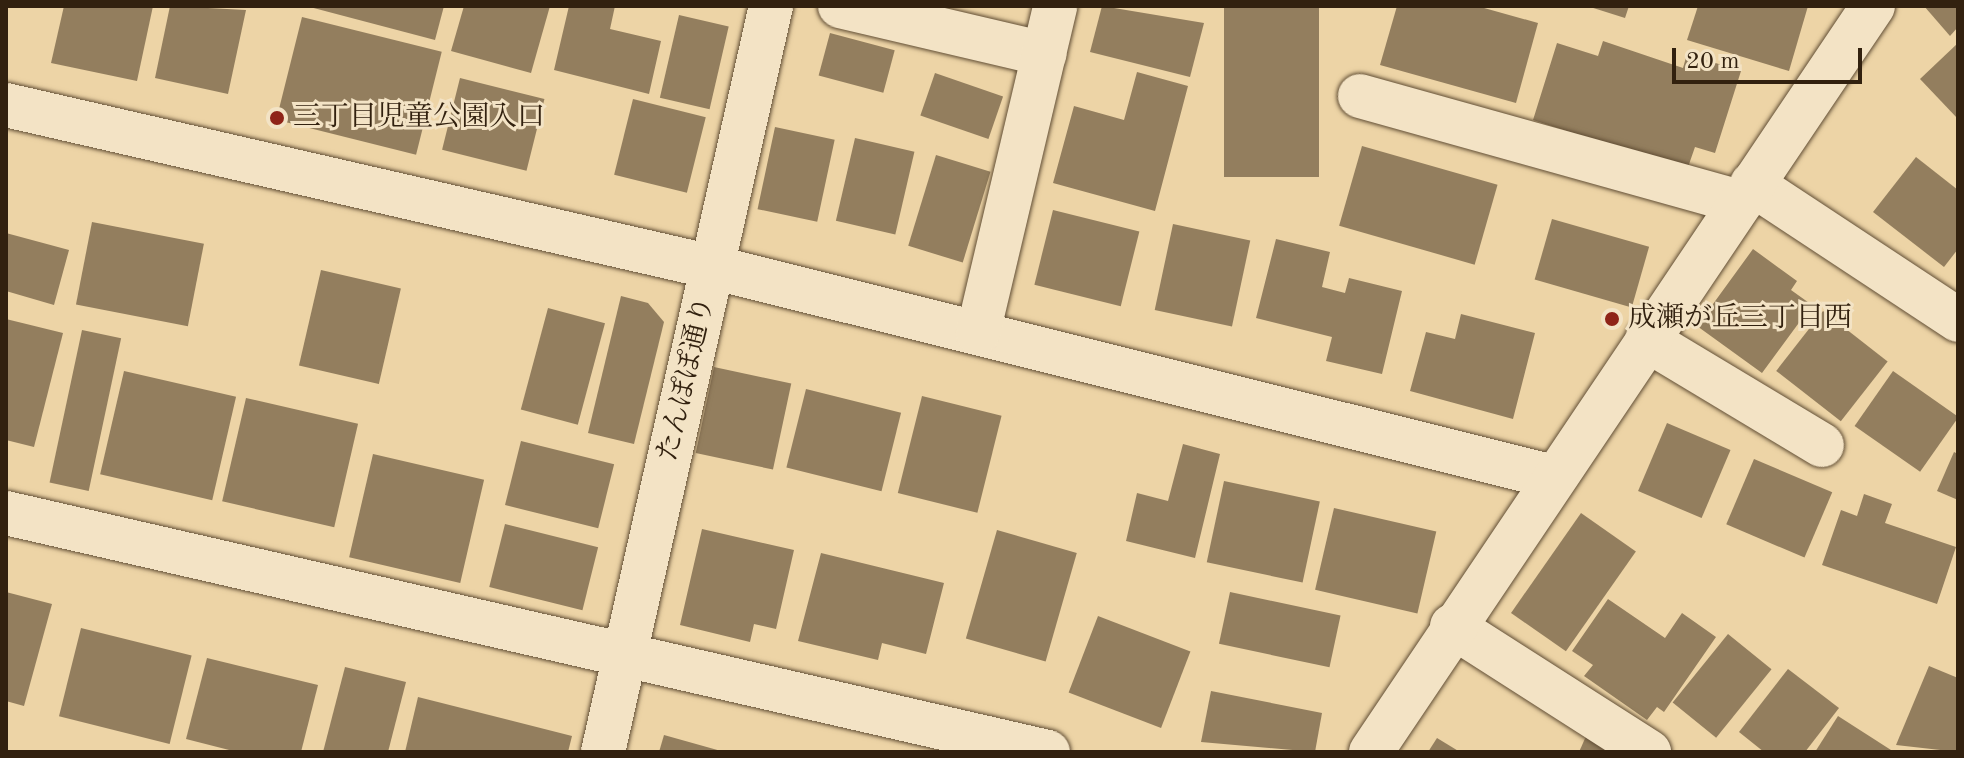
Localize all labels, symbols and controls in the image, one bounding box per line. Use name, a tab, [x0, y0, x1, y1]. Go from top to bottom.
scale bar	[1676, 32, 1866, 82]
text: 20 m	[1686, 50, 1740, 74]
place label: 三丁目児童公園入口	[293, 101, 545, 135]
marker: 三丁目児童公園入口	[268, 109, 286, 127]
street label: たんぽぽ通り	[652, 293, 722, 465]
place label: 成瀬が丘三丁目西	[1628, 302, 1852, 336]
marker: 成瀬が丘三丁目西	[1603, 310, 1621, 328]

